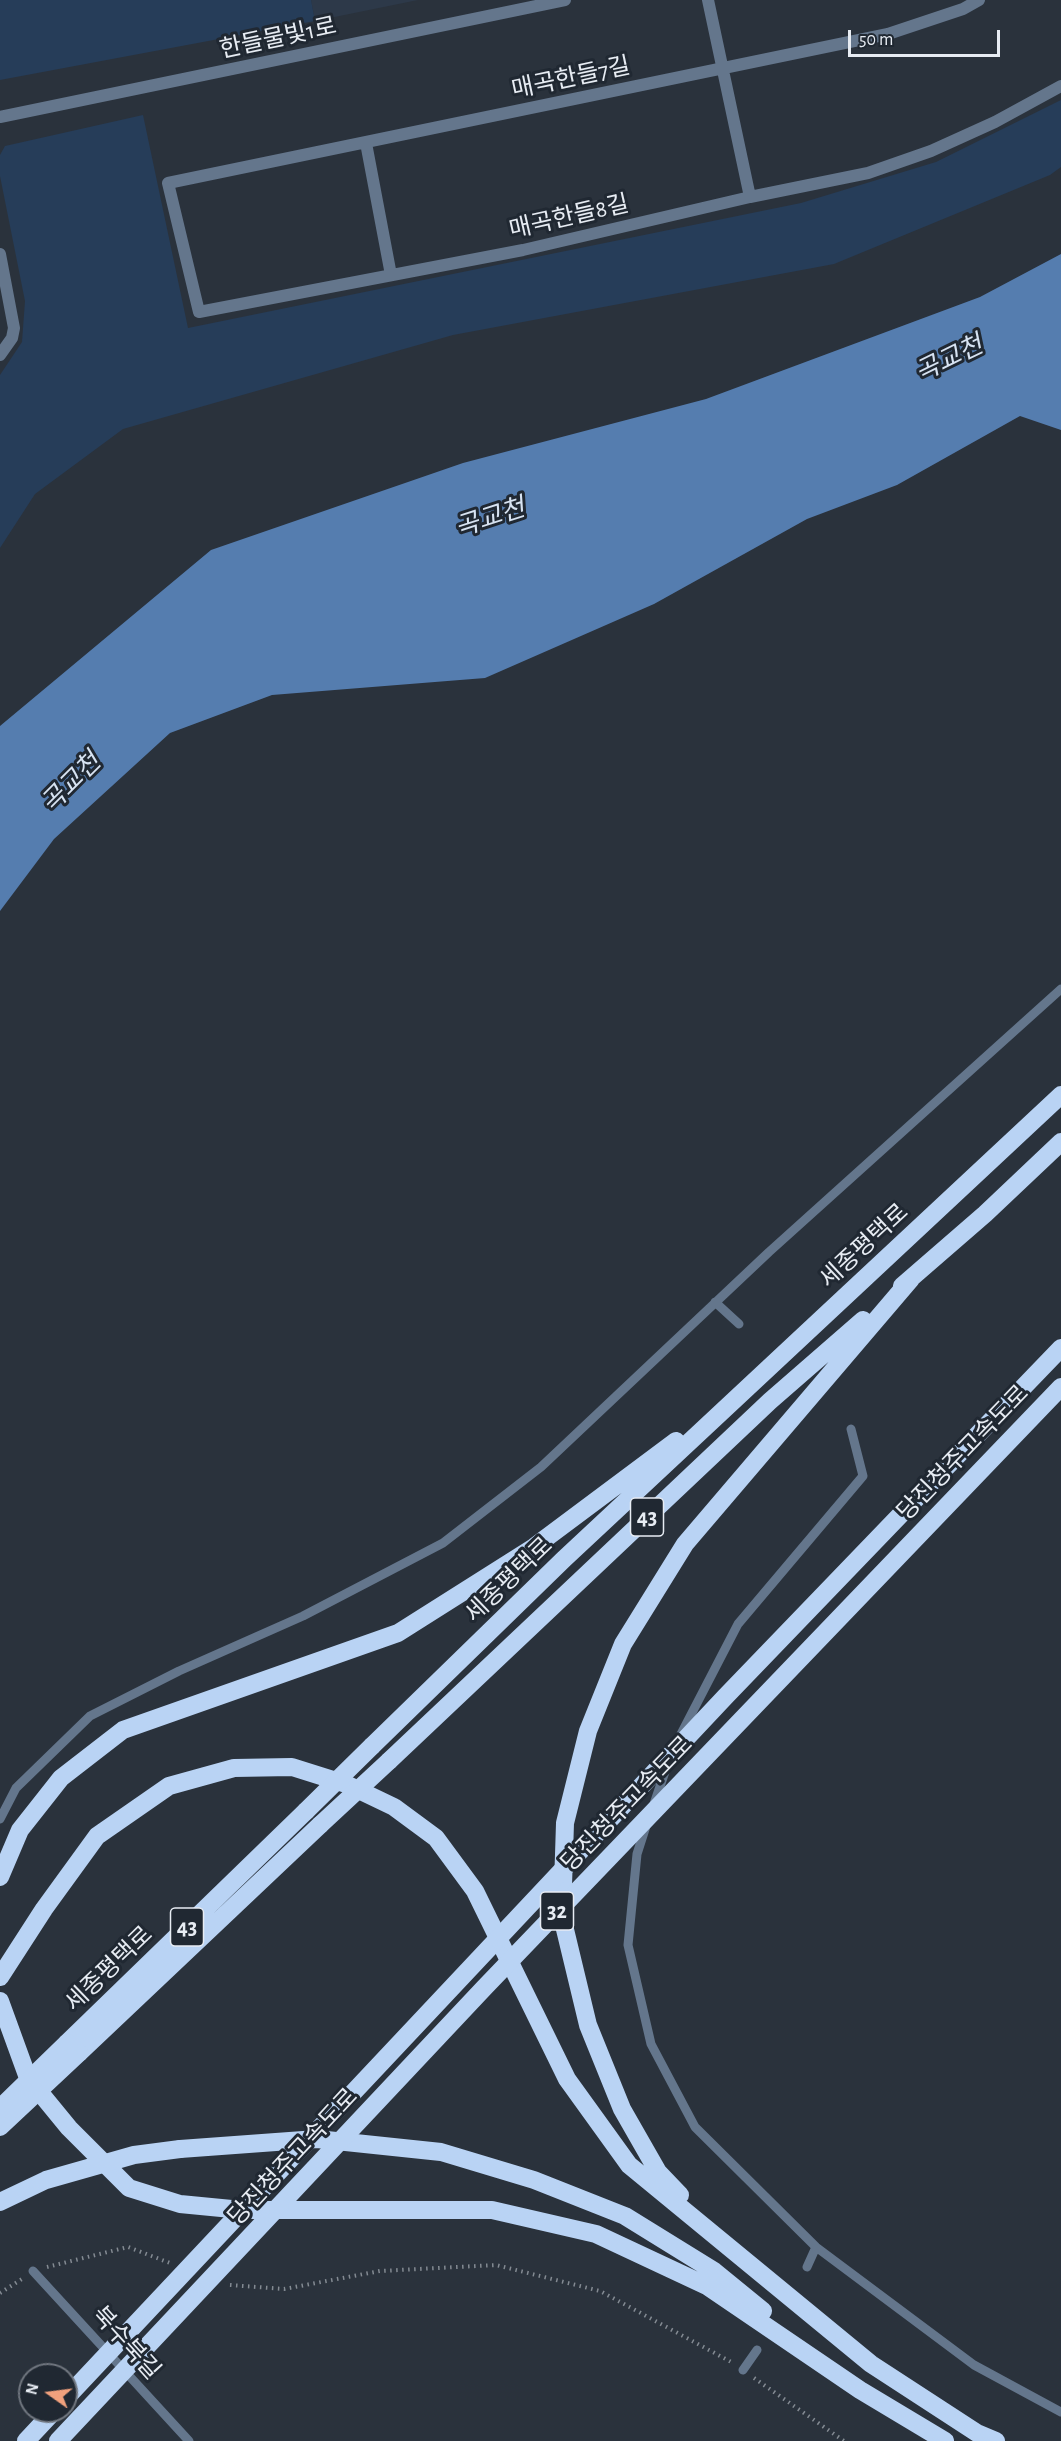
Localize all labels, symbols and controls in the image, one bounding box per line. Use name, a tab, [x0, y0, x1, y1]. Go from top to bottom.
street label: 한들물빛1로	[217, 12, 339, 64]
scale bar	[851, 18, 1002, 56]
text: 50 m	[859, 31, 893, 49]
street label: 매곡한들7길	[509, 51, 633, 105]
street label: 매곡한들8길	[506, 189, 632, 245]
water label: 곡교천	[910, 329, 988, 389]
water label: 곡교천	[451, 492, 529, 544]
water label: 곡교천	[35, 747, 107, 819]
street label: 세종평택로	[814, 1198, 914, 1294]
street label: 당진청주고속도로	[891, 1379, 1035, 1527]
road number: 43	[630, 1498, 664, 1536]
street label: 세종평택로	[459, 1531, 559, 1629]
street label: 당진청주고속도로	[555, 1730, 699, 1878]
road number: 32	[540, 1892, 574, 1930]
road number: 43	[170, 1908, 204, 1946]
street label: 세종평택로	[59, 1920, 159, 2018]
street label: 당진청주고속도로	[222, 2083, 364, 2231]
street label: 북수북길	[86, 2301, 166, 2385]
north arrow	[18, 2363, 78, 2423]
text: N	[23, 2382, 42, 2396]

